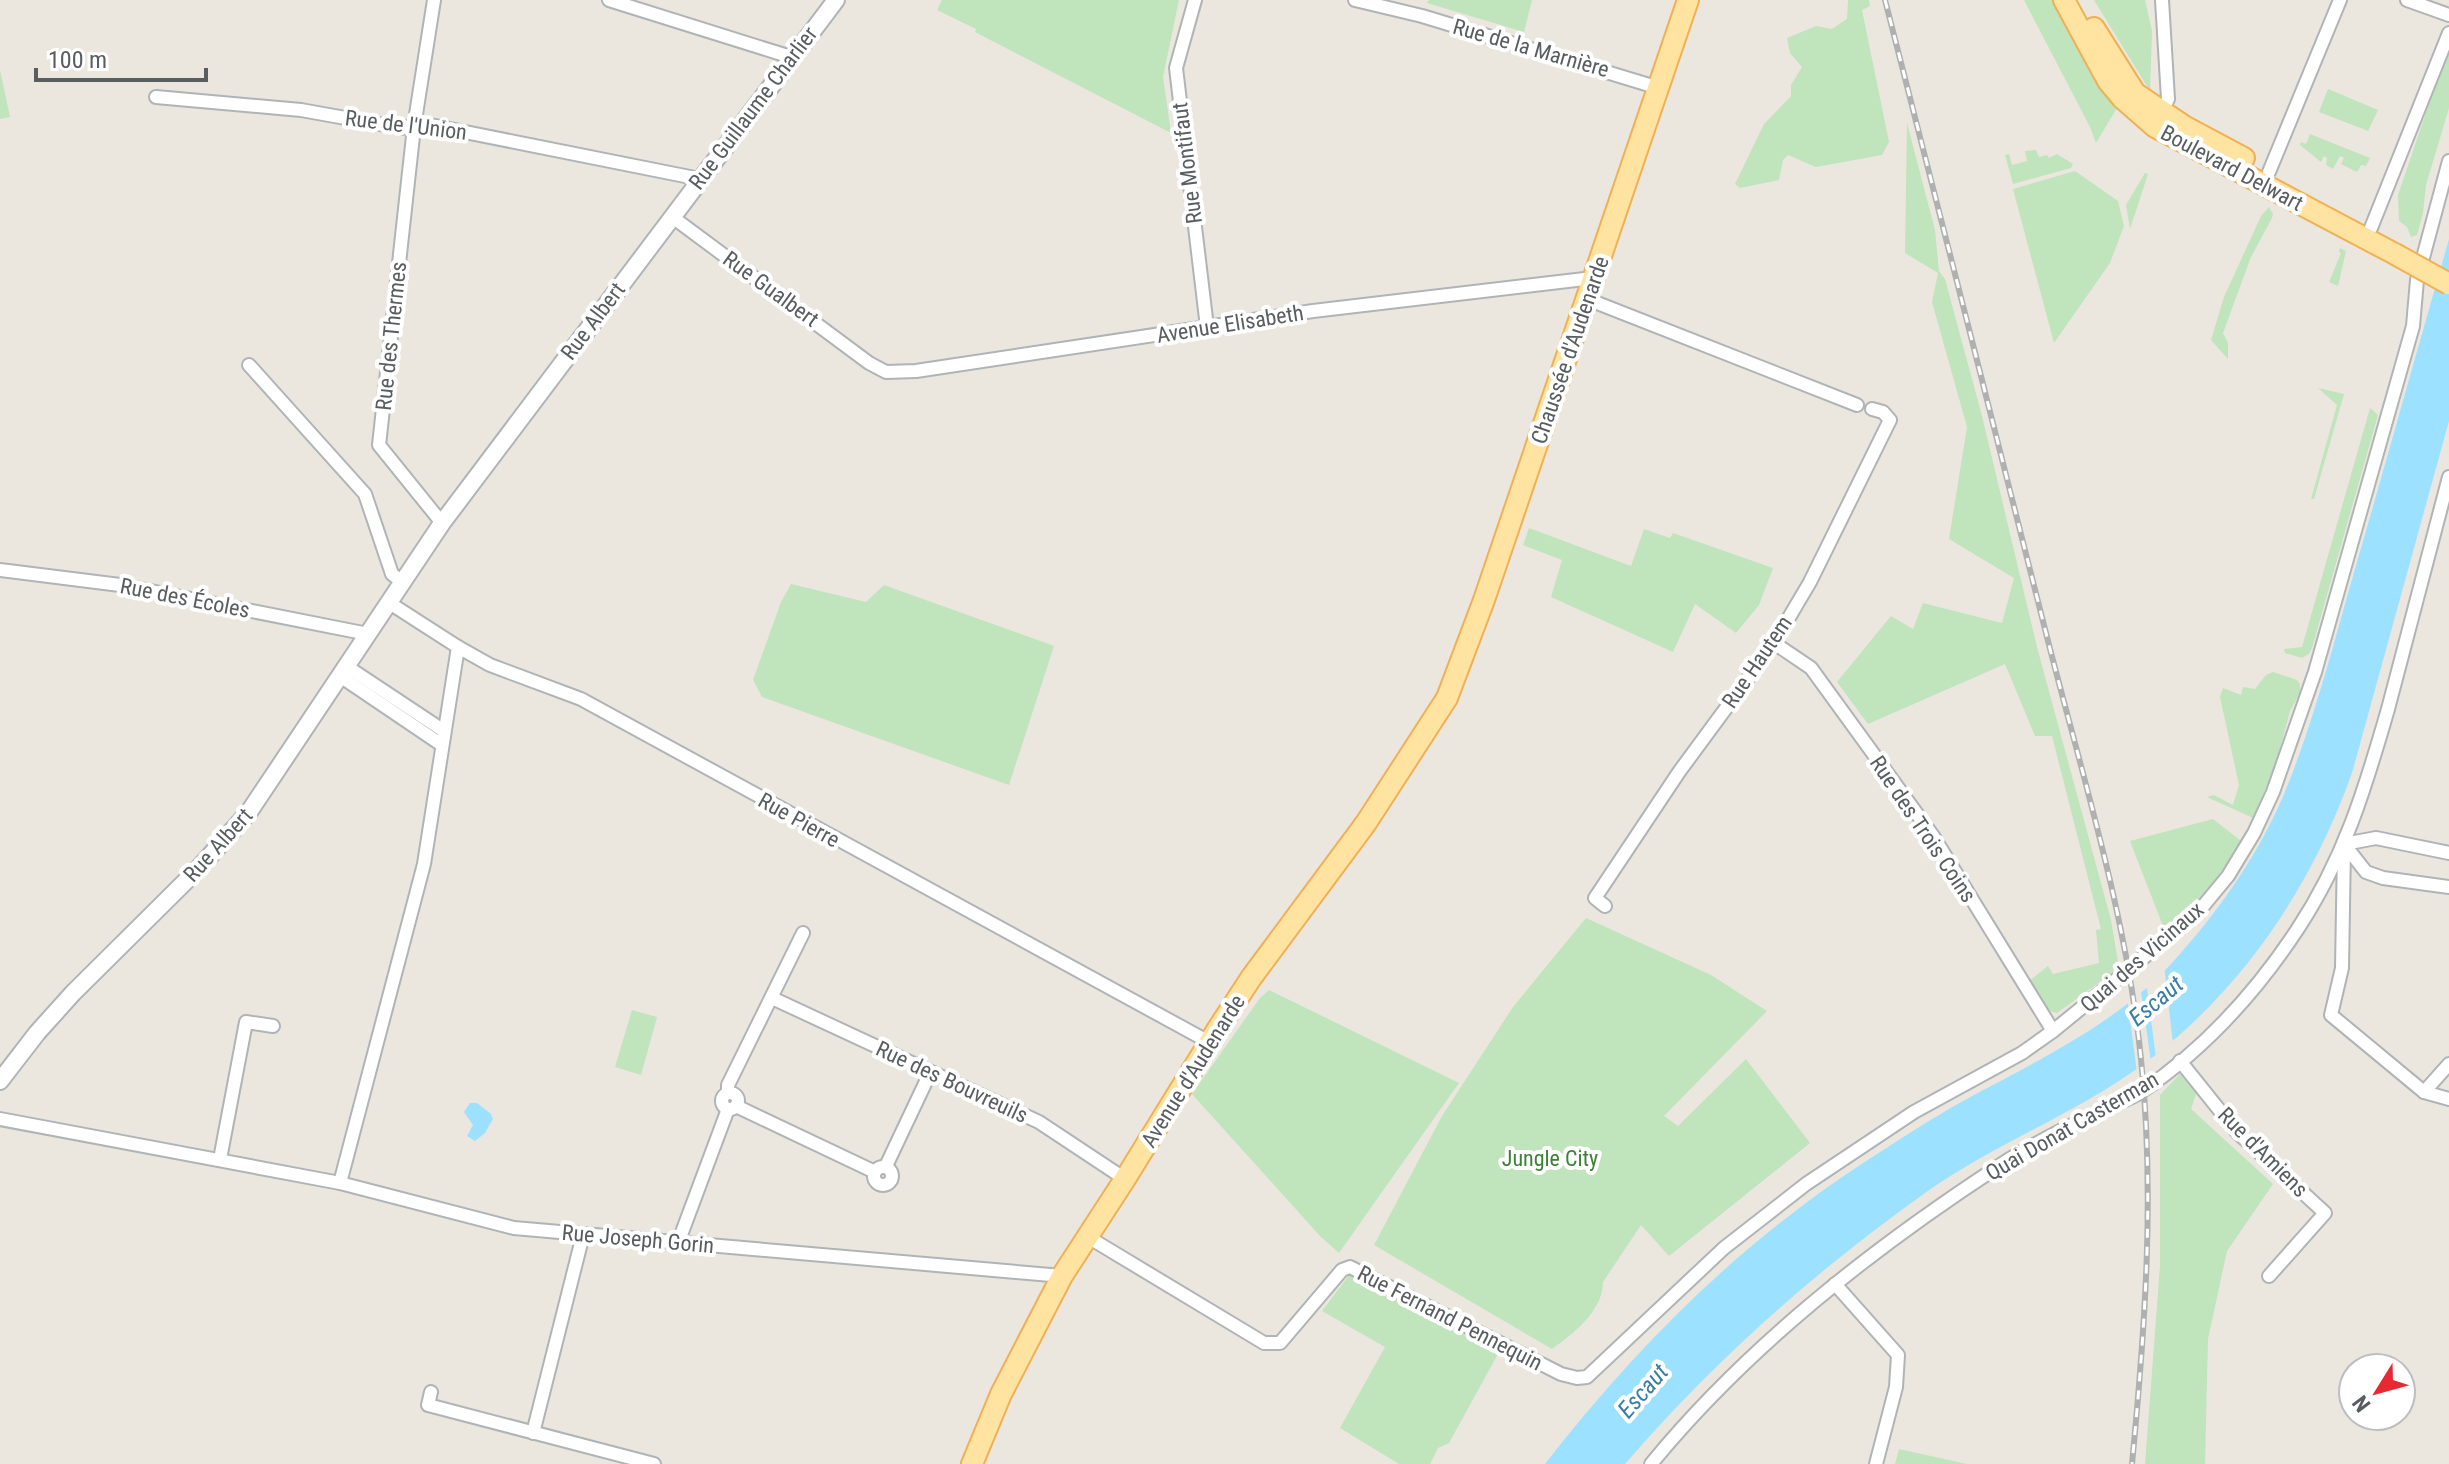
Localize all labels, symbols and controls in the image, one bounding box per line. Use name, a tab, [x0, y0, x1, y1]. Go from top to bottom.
street label: Rue de la Marnière	[1450, 14, 1612, 82]
street label: Rue Guillaume Charlier	[684, 22, 822, 194]
scale bar	[36, 32, 206, 82]
text: 100 m	[48, 46, 107, 74]
street label: Rue Montifaut	[1167, 101, 1207, 225]
street label: Rue de l'Union	[344, 105, 468, 145]
street label: Boulevard Delwart	[2157, 120, 2307, 216]
street label: Rue Gualbert	[718, 246, 824, 332]
street label: Chaussée d'Audenarde	[1526, 253, 1614, 447]
street label: Rue des Thermes	[371, 260, 411, 412]
street label: Rue Albert	[556, 277, 630, 365]
street label: Avenue Elisabeth	[1155, 300, 1305, 348]
street label: Rue des Écoles	[118, 573, 252, 623]
street label: Rue Hautem	[1717, 611, 1797, 713]
street label: Rue des Trois Coins	[1865, 751, 1981, 907]
street label: Rue Pierre	[754, 788, 844, 852]
street label: Rue Albert	[178, 803, 258, 887]
street label: Quai des Vicinaux	[2075, 897, 2209, 1017]
water label: Escaut	[2123, 970, 2189, 1032]
street label: Avenue d'Audenarde	[1136, 990, 1250, 1152]
street label: Rue des Bouvreuils	[872, 1036, 1032, 1128]
street label: Quai Donat Casterman	[1981, 1066, 2163, 1186]
street label: Rue d'Amiens	[2213, 1102, 2313, 1202]
park label: Jungle City	[1502, 1146, 1598, 1171]
street label: Rue Joseph Gorin	[561, 1220, 715, 1258]
street label: Rue Fernand Pennequin	[1353, 1261, 1547, 1375]
north arrow	[2337, 1352, 2417, 1432]
water label: Escaut	[1612, 1358, 1674, 1424]
text: N	[2347, 1391, 2375, 1417]

